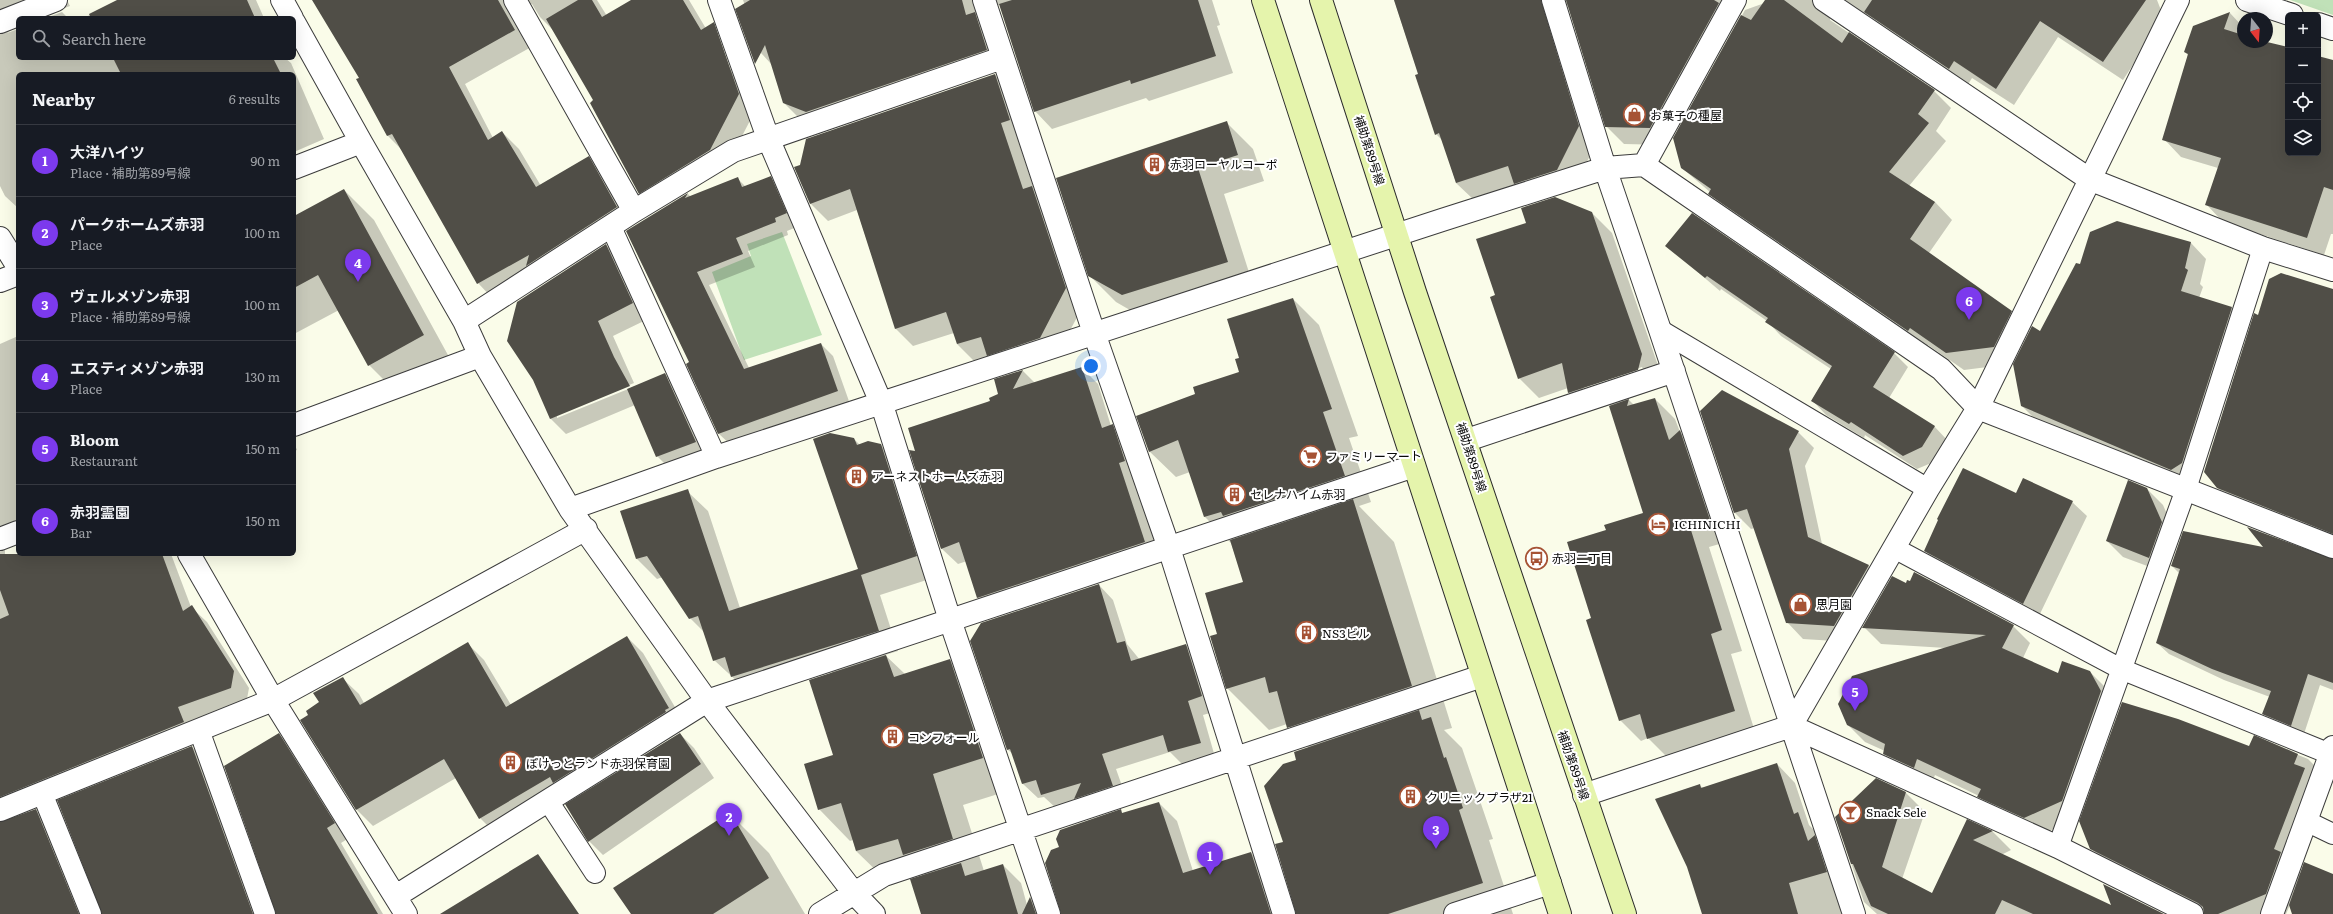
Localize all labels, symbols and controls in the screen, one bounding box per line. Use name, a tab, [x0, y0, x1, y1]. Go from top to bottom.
north arrow	[2237, 12, 2273, 48]
map controls	[2285, 12, 2321, 156]
button: +	[2285, 12, 2321, 48]
search box	[16, 16, 296, 60]
icon: search	[30, 27, 52, 49]
text: Search here	[62, 27, 146, 50]
button: −	[2285, 48, 2321, 84]
button: locate	[2285, 84, 2321, 120]
text: Nearby	[32, 86, 95, 111]
text: 6 results	[229, 89, 280, 108]
shop icon: お菓子の種屋	[1621, 102, 1647, 128]
place label: お菓子の種屋	[1650, 106, 1722, 124]
street label: 補助第89号線	[1350, 113, 1390, 187]
button: layers	[2285, 120, 2321, 156]
text: 大洋ハイツ	[70, 140, 145, 163]
text: 1	[42, 151, 48, 170]
text: 90 m	[250, 151, 280, 170]
building icon: 赤羽ローヤルコーポ	[1142, 151, 1168, 177]
place label: 赤羽ローヤルコーポ	[1170, 155, 1278, 173]
text: Place · 補助第89号線	[70, 163, 191, 182]
text: パークホームズ赤羽	[70, 212, 205, 235]
text: 2	[42, 223, 48, 242]
text: 100 m	[244, 223, 280, 242]
text: Place	[70, 235, 102, 254]
pin: 4	[345, 249, 371, 282]
text: ヴェルメゾン赤羽	[70, 284, 190, 307]
pin: 6	[1956, 287, 1982, 320]
text: 3	[41, 295, 49, 314]
text: 100 m	[244, 295, 280, 314]
text: Place · 補助第89号線	[70, 307, 191, 326]
text: エスティメゾン赤羽	[70, 356, 204, 379]
your location	[1081, 356, 1101, 376]
text: 4	[41, 367, 49, 386]
text: 130 m	[245, 367, 280, 386]
text: Place	[70, 379, 102, 398]
street label: 補助第89号線	[1452, 420, 1492, 494]
text: Bloom	[70, 428, 119, 451]
text: 5	[41, 439, 49, 458]
text: 150 m	[245, 439, 280, 458]
supermarket icon: ファミリーマート	[1298, 443, 1324, 469]
place label: ファミリーマート	[1326, 447, 1422, 465]
text: Restaurant	[70, 451, 138, 470]
building icon: アーネストホームズ赤羽	[844, 463, 870, 489]
place label: アーネストホームズ赤羽	[872, 467, 1003, 485]
building icon: セレナハイム赤羽	[1222, 481, 1248, 507]
place label: セレナハイム赤羽	[1250, 485, 1346, 503]
text: 赤羽霊園	[70, 500, 130, 523]
text: 6	[41, 511, 49, 530]
text: 150 m	[245, 511, 280, 530]
hotel icon: ICHINICHI	[1645, 511, 1671, 537]
place label: ICHINICHI	[1674, 515, 1741, 533]
text: Bar	[70, 523, 92, 542]
bus stop icon: 赤羽二丁目	[1523, 545, 1549, 571]
place label: 赤羽二丁目	[1552, 549, 1612, 567]
shop icon: 思月園	[1787, 591, 1813, 617]
place label: 思月園	[1816, 595, 1852, 613]
building icon: NS3ビル	[1293, 620, 1319, 646]
place label: NS3ビル	[1322, 624, 1370, 642]
pin: 5	[1842, 678, 1868, 711]
building icon: コンフォール	[879, 724, 905, 750]
place label: コンフォール	[908, 728, 980, 746]
street label: 補助第89号線	[1554, 728, 1594, 802]
building icon: ぽけっとランド赤羽保育園	[497, 750, 523, 776]
place label: ぽけっとランド赤羽保育園	[526, 754, 670, 772]
building icon: クリニックプラザ21	[1397, 784, 1423, 810]
place label: クリニックプラザ21	[1426, 788, 1533, 806]
bar icon: Snack Sele	[1838, 799, 1864, 825]
pin: 2	[716, 803, 742, 836]
place label: Snack Sele	[1866, 803, 1926, 821]
pin: 3	[1423, 816, 1449, 849]
pin: 1	[1197, 842, 1223, 875]

